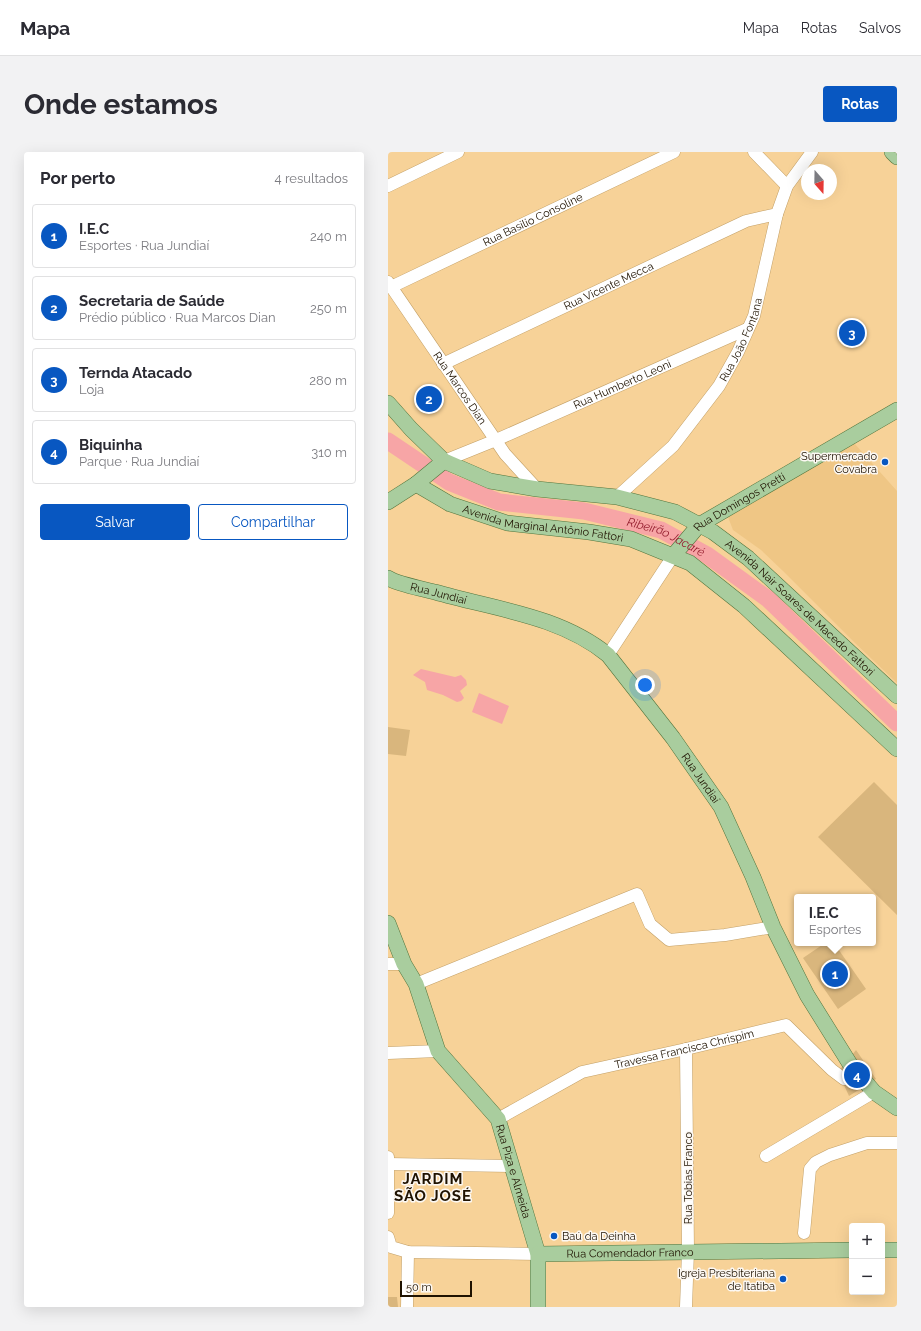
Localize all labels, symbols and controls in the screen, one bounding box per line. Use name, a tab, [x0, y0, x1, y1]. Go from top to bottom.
text: Mapa	[20, 17, 70, 39]
text: Mapa	[743, 20, 779, 36]
text: Rotas	[801, 20, 837, 36]
text: Salvos	[859, 20, 901, 36]
button: Rotas	[823, 86, 897, 122]
text: Onde estamos	[24, 88, 218, 121]
north arrow	[801, 164, 837, 200]
text: Por perto	[40, 168, 115, 188]
text: 4 resultados	[275, 171, 348, 186]
street label: Rua Basilio Consoline	[481, 190, 585, 249]
text: I.E.C	[79, 220, 109, 238]
text: 1	[51, 229, 57, 244]
text: 240 m	[310, 229, 347, 244]
text: Esportes · Rua Jundiaí	[79, 238, 209, 253]
street label: Rua Vicente Mecca	[562, 260, 656, 313]
text: Secretaria de Saúde	[79, 292, 224, 310]
street label: Rua João Fontana	[717, 297, 765, 384]
text: 2	[50, 301, 58, 316]
text: 250 m	[310, 301, 347, 316]
text: Prédio público · Rua Marcos Dian	[79, 310, 276, 325]
pin: 3	[839, 318, 865, 348]
street label: Rua Marcos Dian	[430, 349, 489, 427]
street label: Rua Humberto Leoni	[571, 357, 673, 412]
text: Ternda Atacado	[79, 364, 192, 382]
text: 3	[50, 373, 58, 388]
text: 280 m	[309, 373, 347, 388]
text: Loja	[79, 382, 104, 397]
pin: 2	[416, 384, 442, 414]
text: Biquinha	[79, 436, 142, 454]
text: 4	[50, 445, 58, 460]
text: 310 m	[311, 445, 347, 460]
place label: Supermercado Covabra	[801, 450, 877, 476]
text: Parque · Rua Jundiaí	[79, 454, 199, 469]
marker: Supermercado Covabra	[880, 457, 890, 467]
street label: Rua Domingos Pretti	[691, 470, 788, 534]
street label: Avenida Marginal Antônio Fattori	[461, 503, 624, 545]
button: Salvar	[40, 504, 190, 540]
button: Compartilhar	[198, 504, 348, 540]
water label: Ribeirão Jacaré	[625, 515, 708, 560]
street label: Avenida Nair Soares de Macedo Fattori	[722, 537, 877, 679]
street label: Rua Jundiaí	[409, 580, 469, 607]
your location	[635, 675, 655, 695]
street label: Rua Jundiaí	[679, 751, 723, 806]
popup	[794, 894, 876, 946]
text: I.E.C	[809, 904, 839, 922]
text: Esportes	[809, 922, 861, 937]
pin: 1	[822, 959, 848, 989]
street label: Travessa Francisca Chrispim	[613, 1027, 755, 1072]
pin: 4	[844, 1060, 870, 1090]
street label: Rua Piza e Almeida	[493, 1123, 533, 1220]
street label: Rua Tobias Franco	[682, 1131, 695, 1224]
district label: JARDIM SÃO JOSÉ	[394, 1170, 472, 1205]
map controls	[849, 1223, 885, 1295]
button: +	[849, 1223, 885, 1259]
place label: Baú da Deinha	[562, 1230, 636, 1243]
marker: Baú da Deinha	[549, 1231, 559, 1241]
street label: Rua Comendador Franco	[566, 1246, 694, 1261]
button: −	[849, 1259, 885, 1295]
place label: Igreja Presbiteriana de Itatiba	[678, 1267, 775, 1293]
marker: Igreja Presbiteriana de Itatiba	[778, 1274, 788, 1284]
scale bar	[400, 1279, 472, 1298]
text: 50 m	[406, 1281, 432, 1294]

